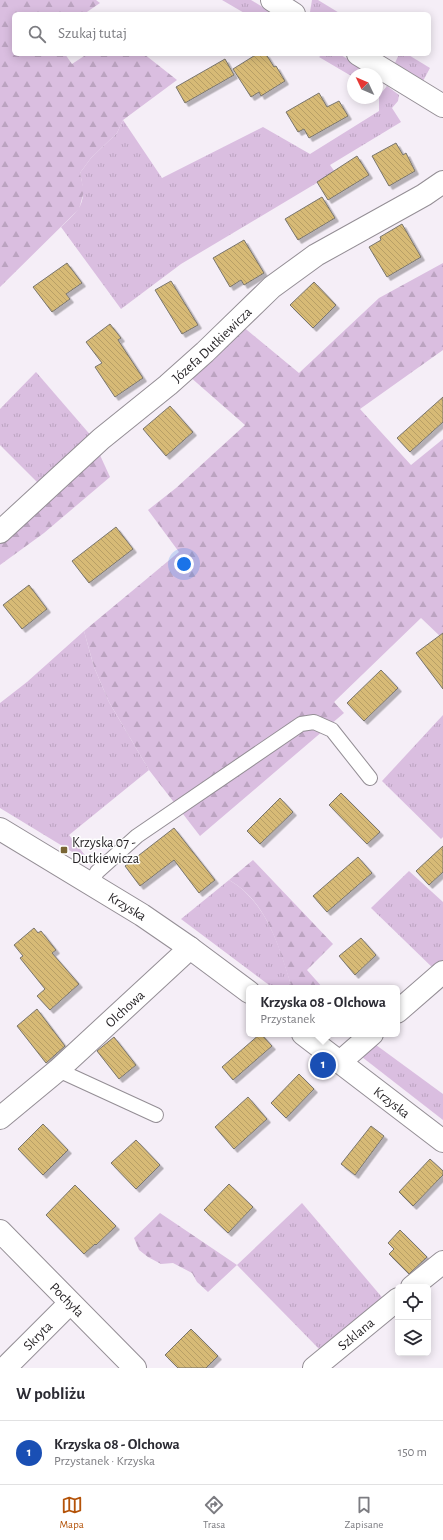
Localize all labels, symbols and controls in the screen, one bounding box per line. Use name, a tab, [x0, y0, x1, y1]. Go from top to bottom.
search box	[12, 12, 431, 56]
icon: search	[26, 23, 48, 45]
text: Szukaj tutaj	[58, 26, 127, 41]
north arrow	[347, 68, 383, 104]
street label: Józefa Dutkiewicza	[170, 304, 255, 386]
your location	[174, 554, 194, 574]
place label: Krzyska 07 - Dutkiewicza	[72, 836, 140, 866]
marker: Krzyska 07 - Dutkiewicza	[59, 845, 69, 855]
street label: Krzyska	[106, 890, 149, 924]
popup	[246, 985, 400, 1037]
street label: Olchowa	[103, 988, 148, 1030]
text: Krzyska 08 - Olchowa	[260, 995, 386, 1010]
text: Przystanek	[260, 1013, 315, 1026]
pin: 1	[310, 1050, 336, 1080]
street label: Krzyska	[371, 1085, 413, 1121]
street label: Pochyła	[47, 1280, 87, 1320]
map controls	[395, 1284, 431, 1356]
button: locate	[395, 1284, 431, 1320]
street label: Szklana	[336, 1315, 378, 1353]
street label: Skryta	[21, 1319, 56, 1353]
button: layers	[395, 1320, 431, 1356]
text: W pobliżu	[16, 1385, 85, 1402]
text: Krzyska 08 - Olchowa	[54, 1437, 180, 1452]
text: 1	[27, 1446, 31, 1459]
text: 150 m	[398, 1446, 427, 1459]
text: Przystanek · Krzyska	[54, 1455, 155, 1468]
tab: Mapa	[60, 1494, 84, 1531]
tab: Trasa	[203, 1494, 225, 1531]
tab: Zapisane	[344, 1494, 383, 1531]

